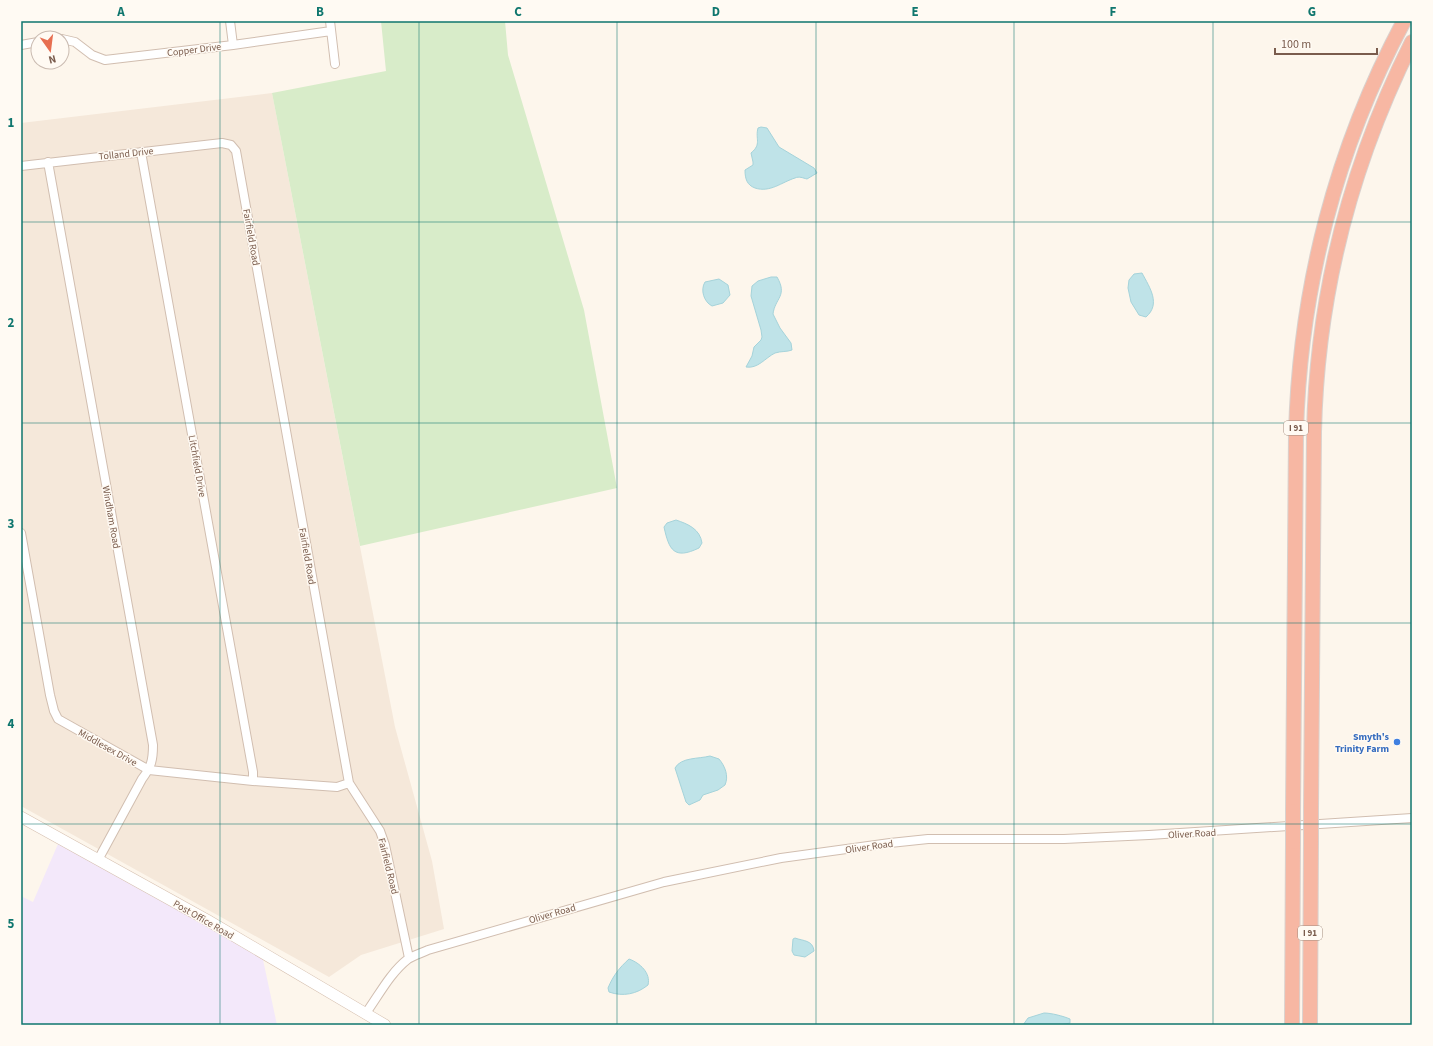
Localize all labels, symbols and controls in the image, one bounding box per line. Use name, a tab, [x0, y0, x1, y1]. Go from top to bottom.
text: A	[116, 3, 125, 21]
text: B	[316, 3, 324, 21]
text: C	[514, 3, 522, 21]
text: D	[712, 3, 720, 21]
text: E	[911, 3, 919, 21]
text: F	[1110, 3, 1117, 21]
text: G	[1308, 3, 1316, 21]
north arrow	[30, 30, 70, 70]
scale bar	[1275, 30, 1377, 56]
text: 100 m	[1281, 36, 1311, 53]
street label: Copper Drive	[166, 40, 222, 60]
text: N	[47, 51, 58, 67]
text: 1	[8, 114, 15, 132]
street label: Tolland Drive	[98, 144, 154, 164]
street label: Fairfield Road	[239, 208, 263, 267]
text: 2	[8, 314, 15, 332]
road number: I 91	[1284, 421, 1308, 435]
street label: Litchfield Drive	[185, 434, 209, 498]
street label: Windham Road	[99, 485, 123, 550]
text: 3	[8, 515, 15, 533]
street label: Fairfield Road	[295, 527, 319, 586]
text: 4	[8, 715, 15, 733]
street label: Middlesex Drive	[75, 726, 140, 770]
place label: Smyth's Trinity Farm	[1335, 730, 1390, 756]
marker: Smyth's Trinity Farm	[1392, 737, 1402, 747]
street label: Oliver Road	[1168, 826, 1216, 842]
street label: Fairfield Road	[374, 837, 402, 896]
street label: Oliver Road	[844, 837, 894, 857]
street label: Post Office Road	[171, 897, 236, 943]
street label: Oliver Road	[527, 901, 577, 927]
text: 5	[8, 915, 15, 933]
road number: I 91	[1298, 926, 1322, 940]

